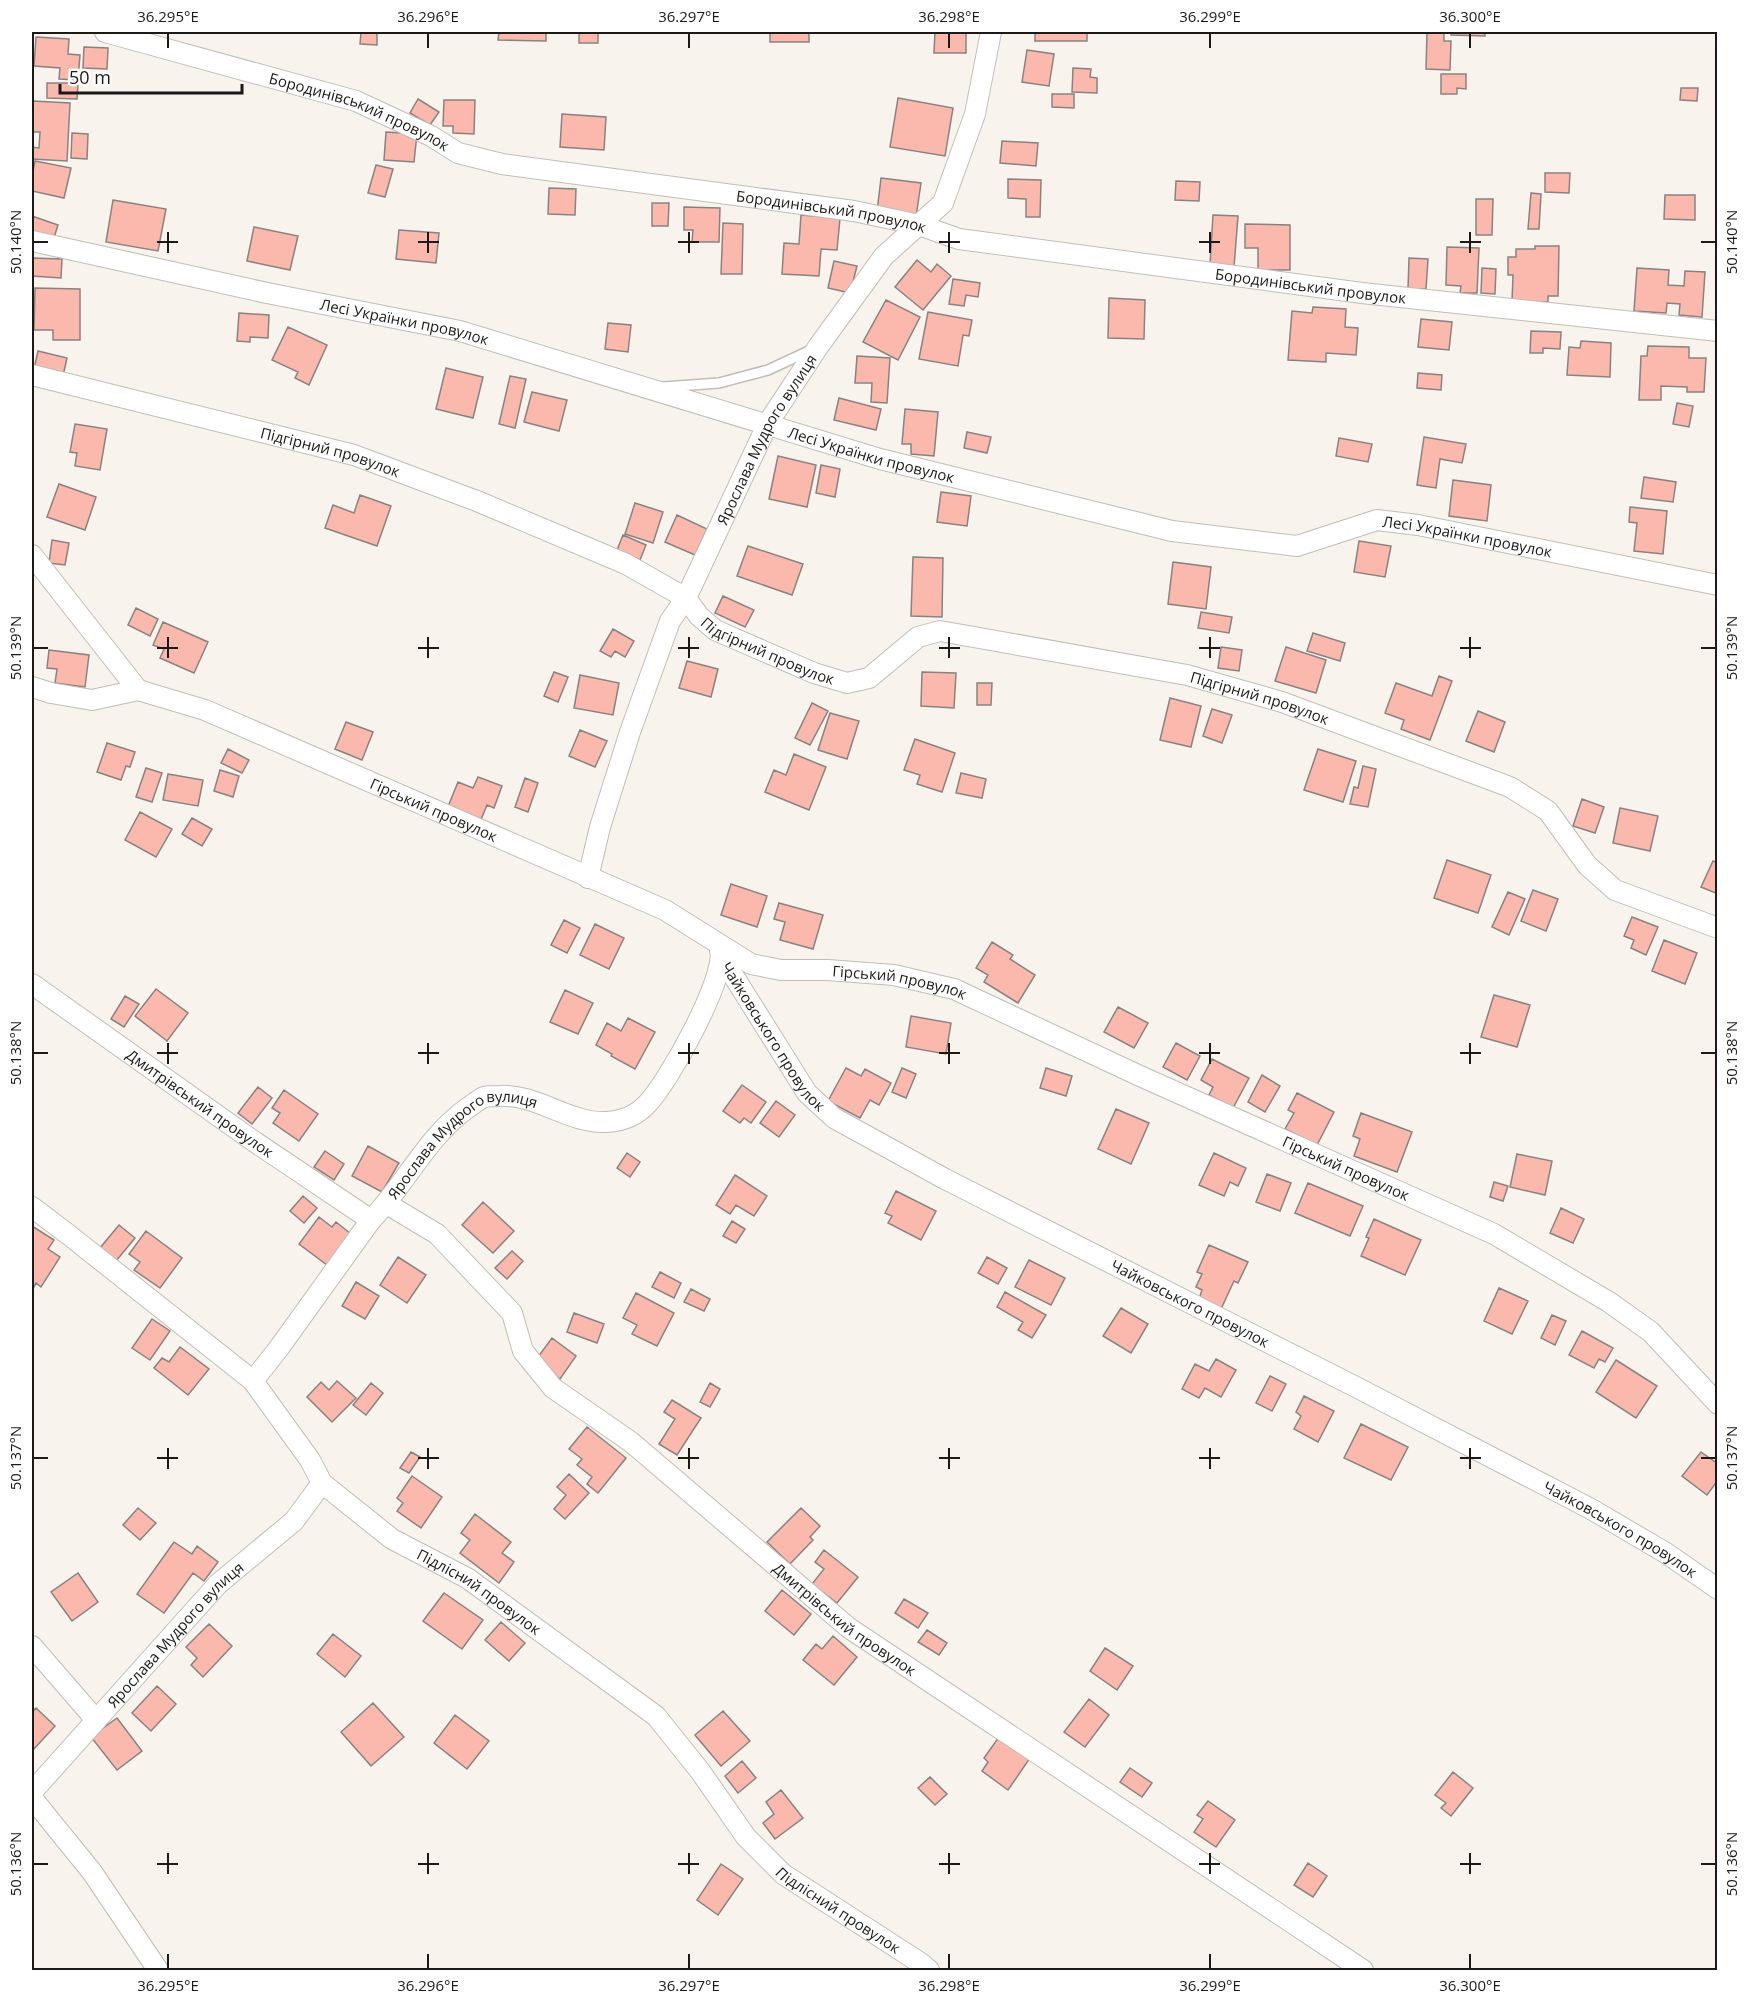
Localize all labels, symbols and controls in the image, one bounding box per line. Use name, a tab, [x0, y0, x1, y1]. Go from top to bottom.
text: 36.295°E	[137, 6, 199, 26]
text: 36.296°E	[397, 6, 459, 26]
text: 36.297°E	[658, 6, 720, 26]
text: 36.298°E	[918, 6, 980, 26]
text: 36.299°E	[1179, 6, 1241, 26]
text: 36.300°E	[1439, 6, 1501, 26]
scale bar	[60, 57, 242, 95]
text: 50 m	[69, 65, 111, 89]
street label: Бородинівський провулок	[267, 68, 454, 155]
street label: Бородинівський провулок	[735, 185, 929, 237]
text: 50.140°N	[5, 210, 25, 274]
text: 50.140°N	[1721, 210, 1741, 274]
street label: Бородинівський провулок	[1214, 263, 1407, 308]
street label: Лесі Українки провулок	[318, 294, 491, 349]
street label: Ярослава Мудрого вулиця	[712, 350, 821, 528]
street label: Підгірний провулок	[258, 422, 403, 481]
street label: Лесі Українки провулок	[786, 422, 957, 487]
street label: Лесі Українки провулок	[1382, 511, 1554, 562]
street label: Підгірний провулок	[697, 612, 837, 689]
text: 50.139°N	[5, 616, 25, 680]
text: 50.139°N	[1721, 616, 1741, 680]
street label: Підгірний провулок	[1188, 666, 1332, 729]
street label: Гірський провулок	[367, 773, 501, 846]
street label: Чайковського провулок	[717, 958, 830, 1115]
street label: Гірський провулок	[832, 960, 970, 1004]
text: 50.138°N	[5, 1021, 25, 1085]
text: 50.138°N	[1721, 1021, 1741, 1085]
street label: Дмитрівський провулок	[123, 1044, 278, 1162]
street label: Ярослава Мудрого вулиця	[383, 1086, 540, 1203]
street label: Гірський провулок	[1280, 1131, 1413, 1205]
street label: Чайковського провулок	[1108, 1255, 1273, 1352]
text: 50.137°N	[5, 1426, 25, 1490]
text: 50.137°N	[1721, 1426, 1741, 1490]
street label: Чайковського провулок	[1540, 1476, 1701, 1582]
street label: Підлісний провулок	[414, 1544, 545, 1639]
street label: Ярослава Мудрого вулиця	[103, 1557, 247, 1711]
street label: Дмитрівський провулок	[769, 1558, 920, 1680]
text: 50.136°N	[5, 1832, 25, 1896]
text: 50.136°N	[1721, 1832, 1741, 1896]
street label: Підлісний провулок	[771, 1862, 905, 1958]
text: 36.295°E	[137, 1975, 199, 1995]
text: 36.296°E	[397, 1975, 459, 1995]
text: 36.297°E	[658, 1975, 720, 1995]
text: 36.298°E	[918, 1975, 980, 1995]
text: 36.299°E	[1179, 1975, 1241, 1995]
text: 36.300°E	[1439, 1975, 1501, 1995]

